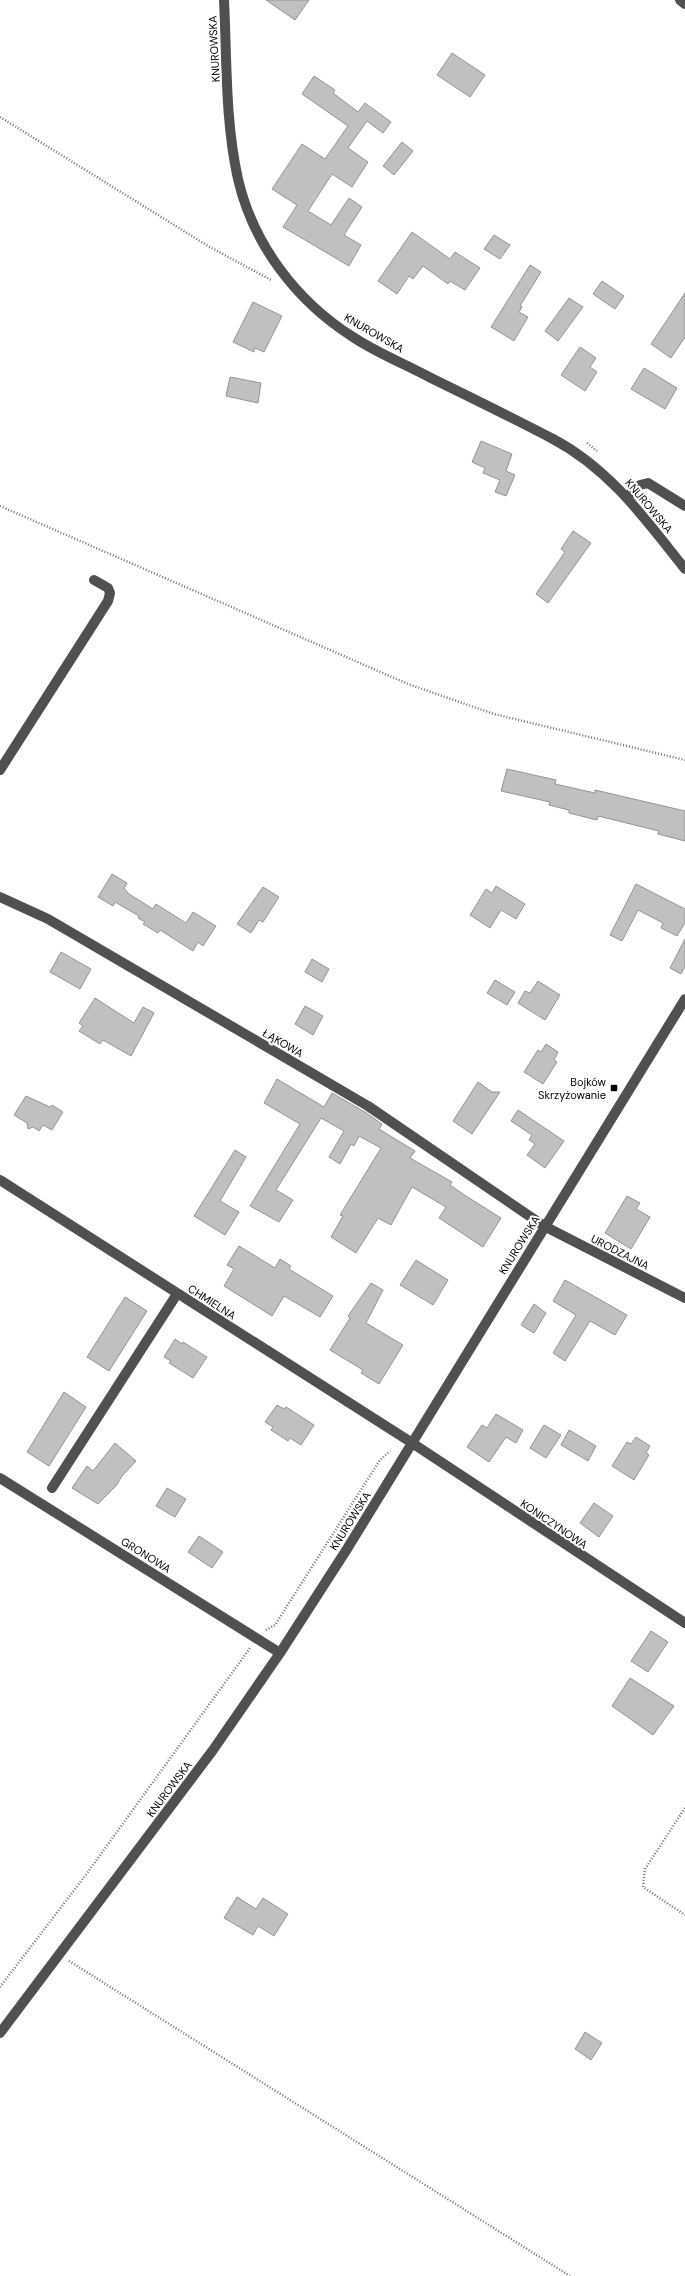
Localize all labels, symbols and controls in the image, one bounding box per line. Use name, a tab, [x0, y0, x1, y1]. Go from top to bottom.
street label: KNUROWSKA	[205, 15, 223, 83]
street label: KNUROWSKA	[342, 310, 406, 356]
street label: KNUROWSKA	[622, 476, 676, 536]
street label: ŁĄKOWA	[260, 1026, 306, 1060]
place label: Bojków Skrzyżowanie	[538, 1075, 607, 1102]
marker: Bojków Skrzyżowanie	[609, 1083, 619, 1093]
street label: KNUROWSKA	[495, 1213, 543, 1277]
street label: URODZAJNA	[589, 1231, 651, 1273]
street label: CHMIELNA	[185, 1281, 239, 1323]
street label: KNUROWSKA	[326, 1489, 374, 1553]
street label: KONICZYNOWA	[518, 1496, 590, 1552]
street label: GRONOWA	[118, 1534, 174, 1576]
street label: KNUROWSKA	[143, 1758, 195, 1820]

